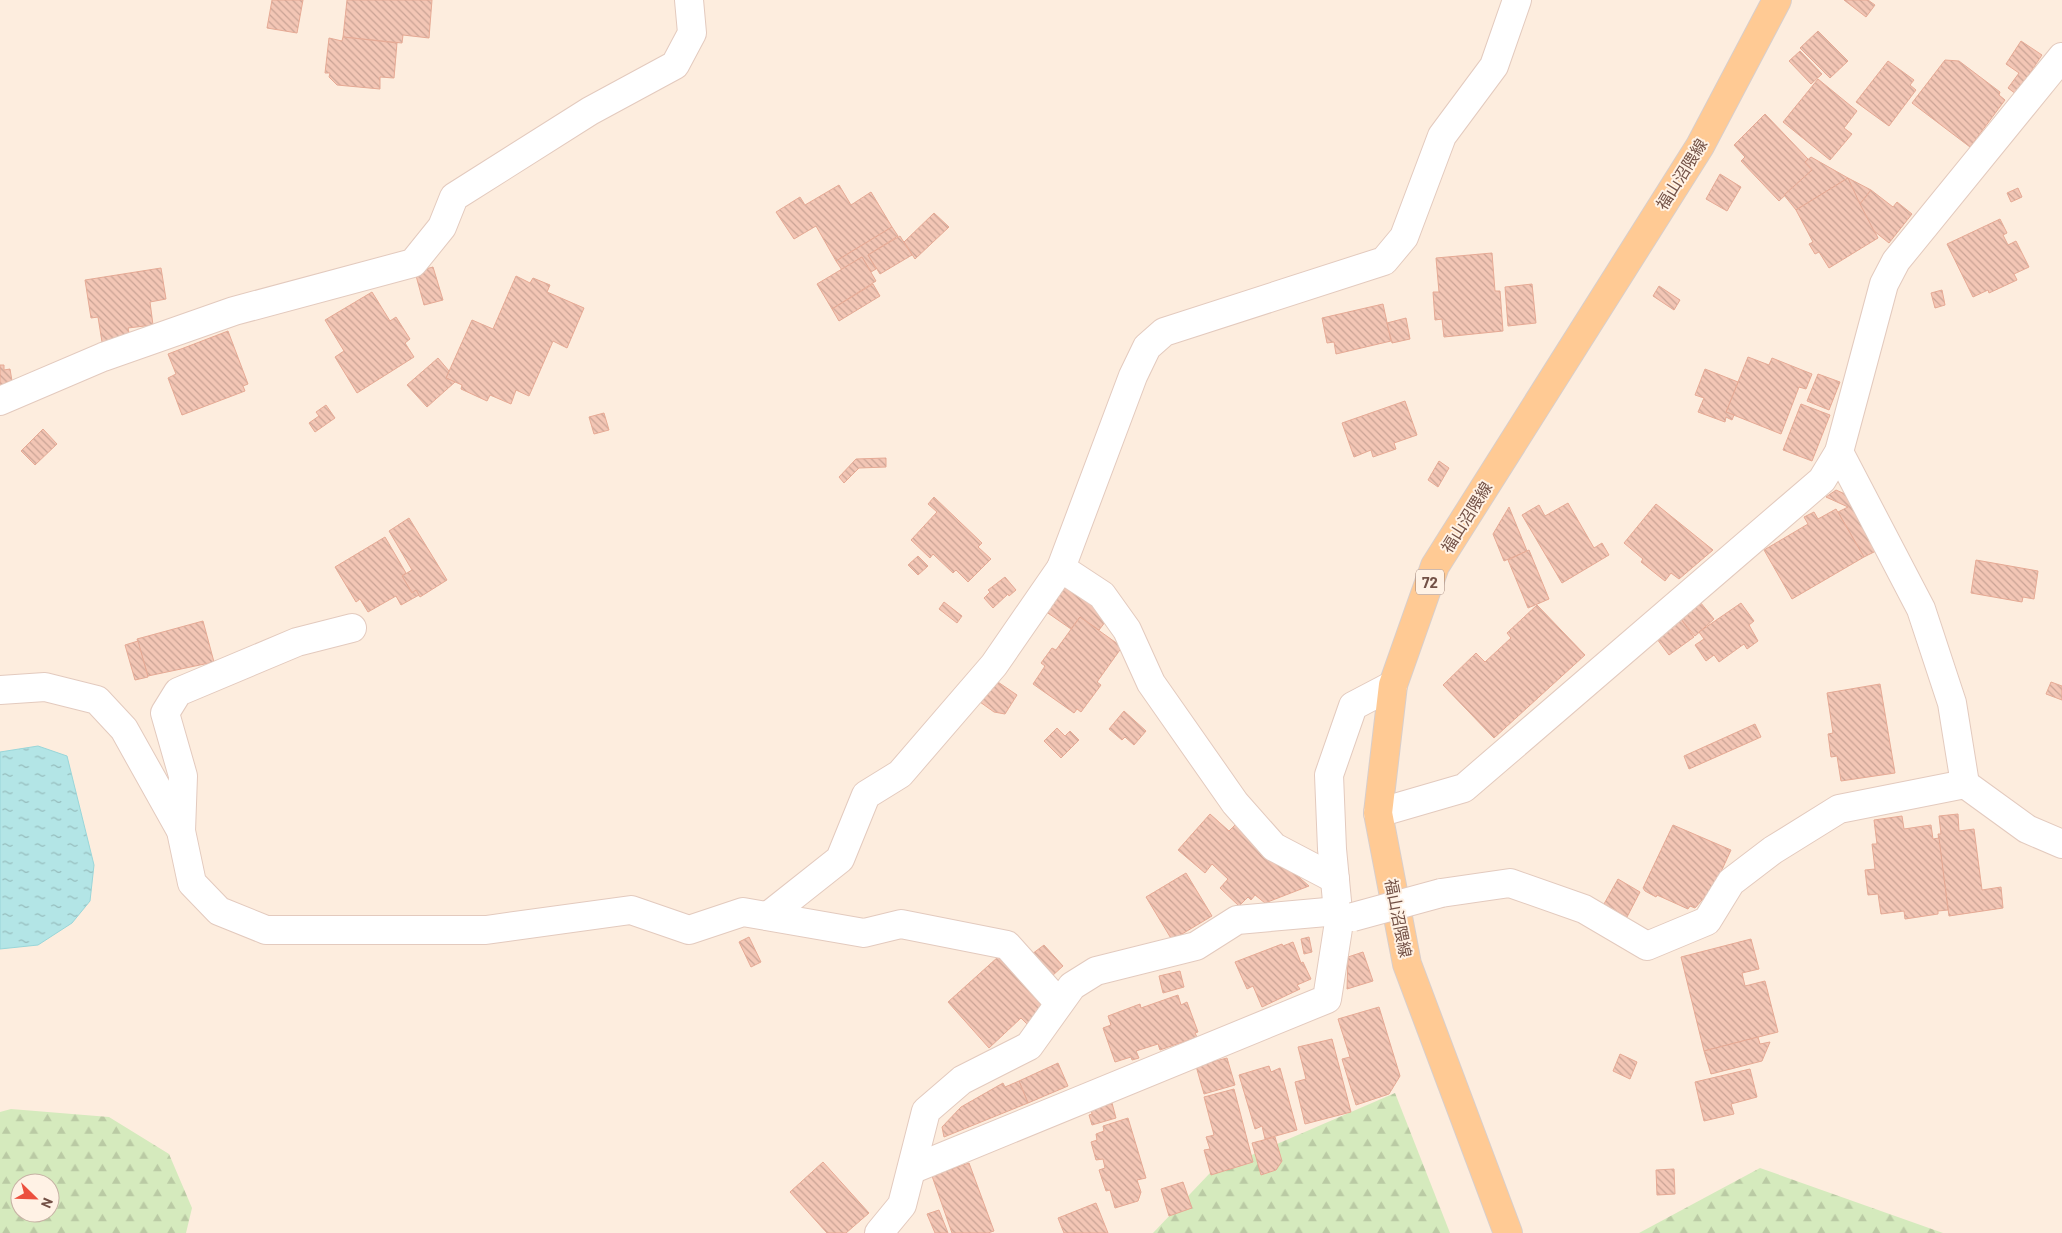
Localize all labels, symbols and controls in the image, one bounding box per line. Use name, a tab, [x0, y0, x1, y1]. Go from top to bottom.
street label: 福山沼隈線	[1652, 135, 1710, 213]
street label: 福山沼隈線	[1437, 478, 1495, 556]
road number: 72	[1416, 570, 1444, 594]
street label: 福山沼隈線	[1382, 877, 1416, 959]
north arrow	[10, 1173, 60, 1223]
text: N	[38, 1196, 57, 1211]

